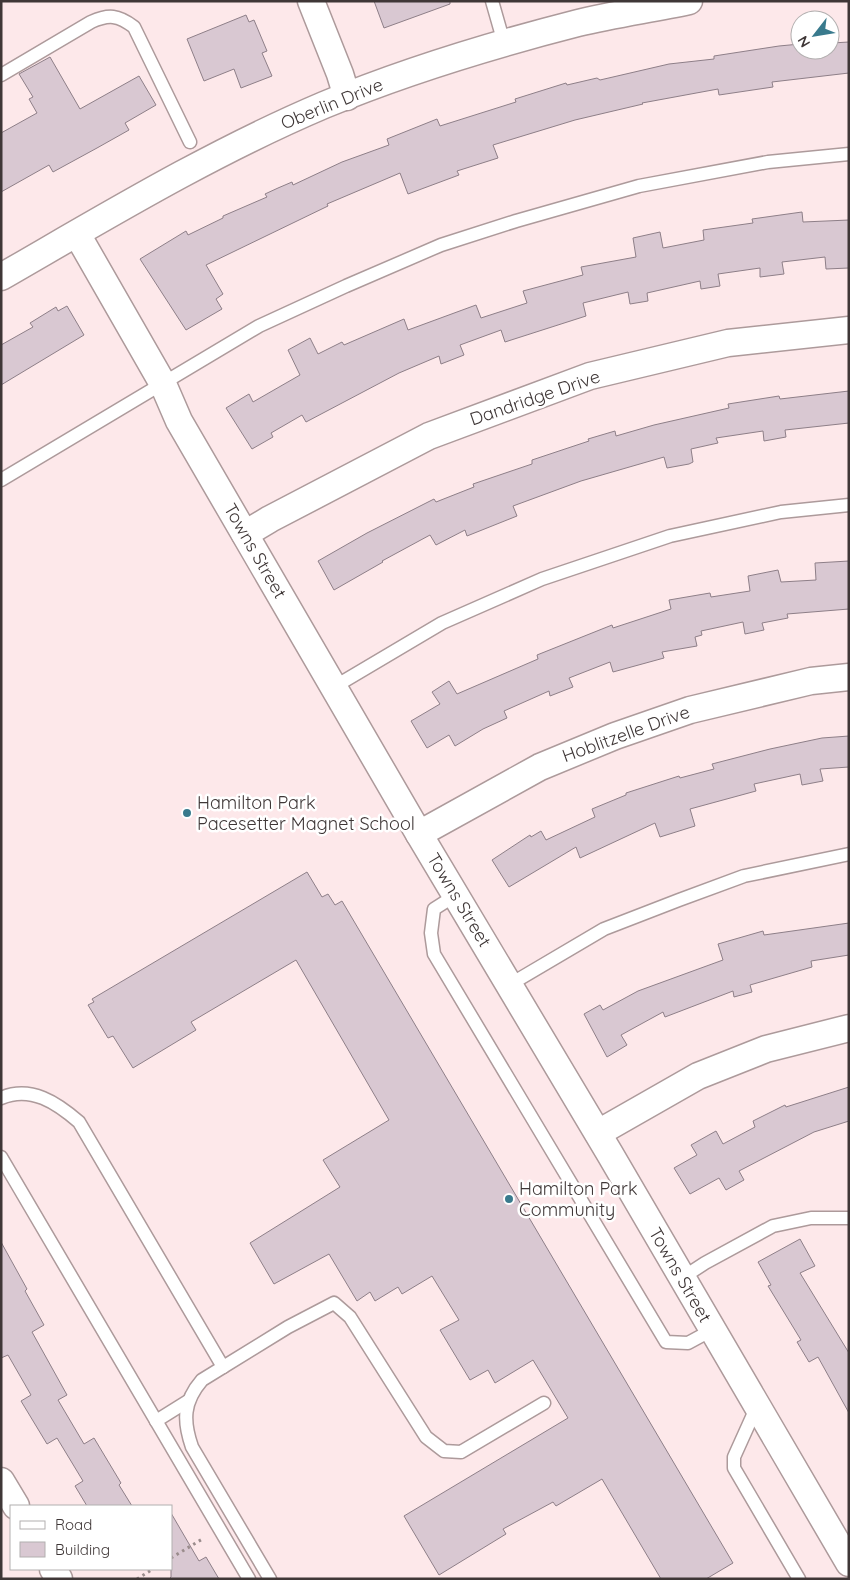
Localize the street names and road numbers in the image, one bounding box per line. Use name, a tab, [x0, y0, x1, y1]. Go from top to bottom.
street label: Oberlin Drive	[277, 73, 386, 135]
street label: Dandridge Drive	[467, 364, 603, 431]
street label: Towns Street	[219, 499, 292, 602]
street label: Hoblitzelle Drive	[559, 700, 693, 767]
street label: Towns Street	[422, 848, 497, 951]
street label: Towns Street	[644, 1223, 717, 1326]

